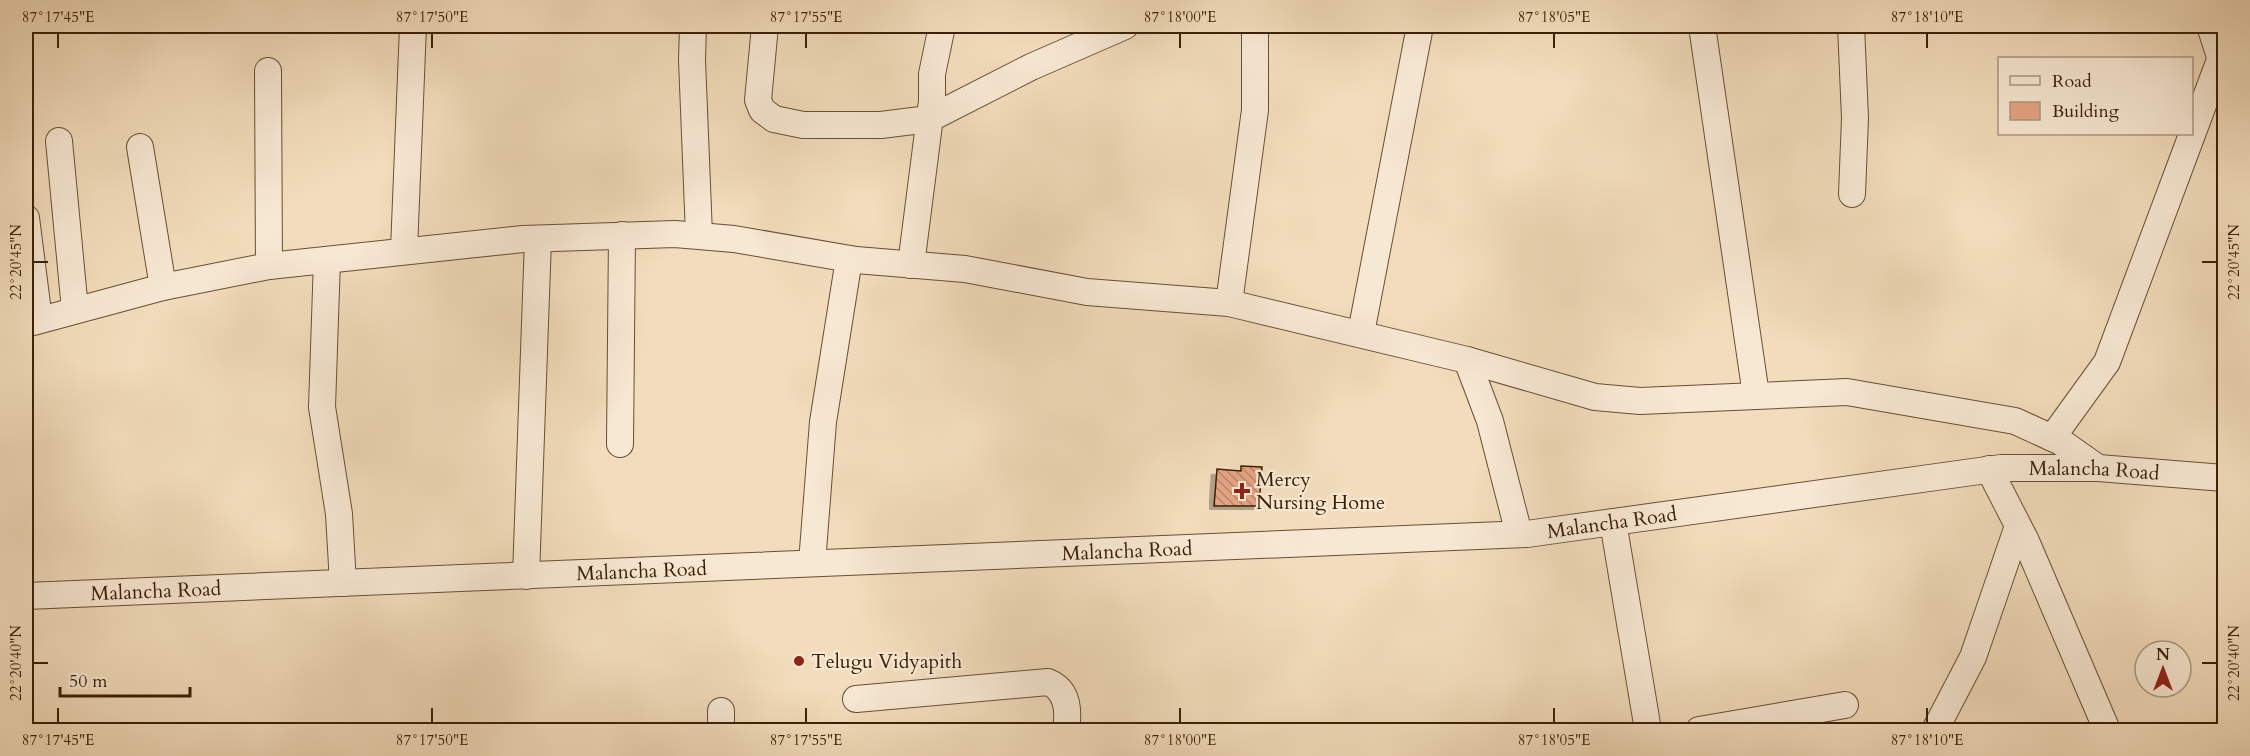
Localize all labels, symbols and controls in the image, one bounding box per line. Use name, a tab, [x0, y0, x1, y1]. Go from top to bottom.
text: 87°17'45"E	[22, 7, 94, 27]
text: 87°17'50"E	[396, 7, 468, 27]
text: 87°17'55"E	[770, 7, 842, 27]
text: 87°18'00"E	[1144, 7, 1216, 27]
text: 87°18'05"E	[1518, 7, 1590, 27]
text: 87°18'10"E	[1891, 7, 1963, 27]
legend	[1998, 57, 2193, 135]
text: Road	[2052, 69, 2092, 94]
text: Building	[2052, 99, 2120, 124]
text: 22°20'45"N	[6, 224, 26, 300]
text: 22°20'45"N	[2224, 224, 2244, 300]
street label: Malancha Road	[2029, 455, 2161, 487]
place label: Mercy Nursing Home	[1256, 466, 1385, 516]
marker: Mercy Nursing Home	[1233, 482, 1251, 500]
street label: Malancha Road	[1545, 500, 1679, 545]
street label: Malancha Road	[1061, 535, 1193, 567]
street label: Malancha Road	[576, 555, 708, 587]
street label: Malancha Road	[90, 575, 222, 607]
text: 22°20'40"N	[6, 625, 26, 701]
text: 22°20'40"N	[2224, 625, 2244, 701]
north arrow	[2133, 639, 2193, 699]
text: N	[2156, 644, 2170, 666]
place label: Telugu Vidyapith	[811, 648, 962, 675]
marker: Telugu Vidyapith	[792, 654, 806, 668]
scale bar	[60, 660, 190, 698]
text: 50 m	[69, 669, 108, 694]
text: 87°17'45"E	[22, 730, 94, 750]
text: 87°17'50"E	[396, 730, 468, 750]
text: 87°17'55"E	[770, 730, 842, 750]
text: 87°18'00"E	[1144, 730, 1216, 750]
text: 87°18'05"E	[1518, 730, 1590, 750]
text: 87°18'10"E	[1891, 730, 1963, 750]

